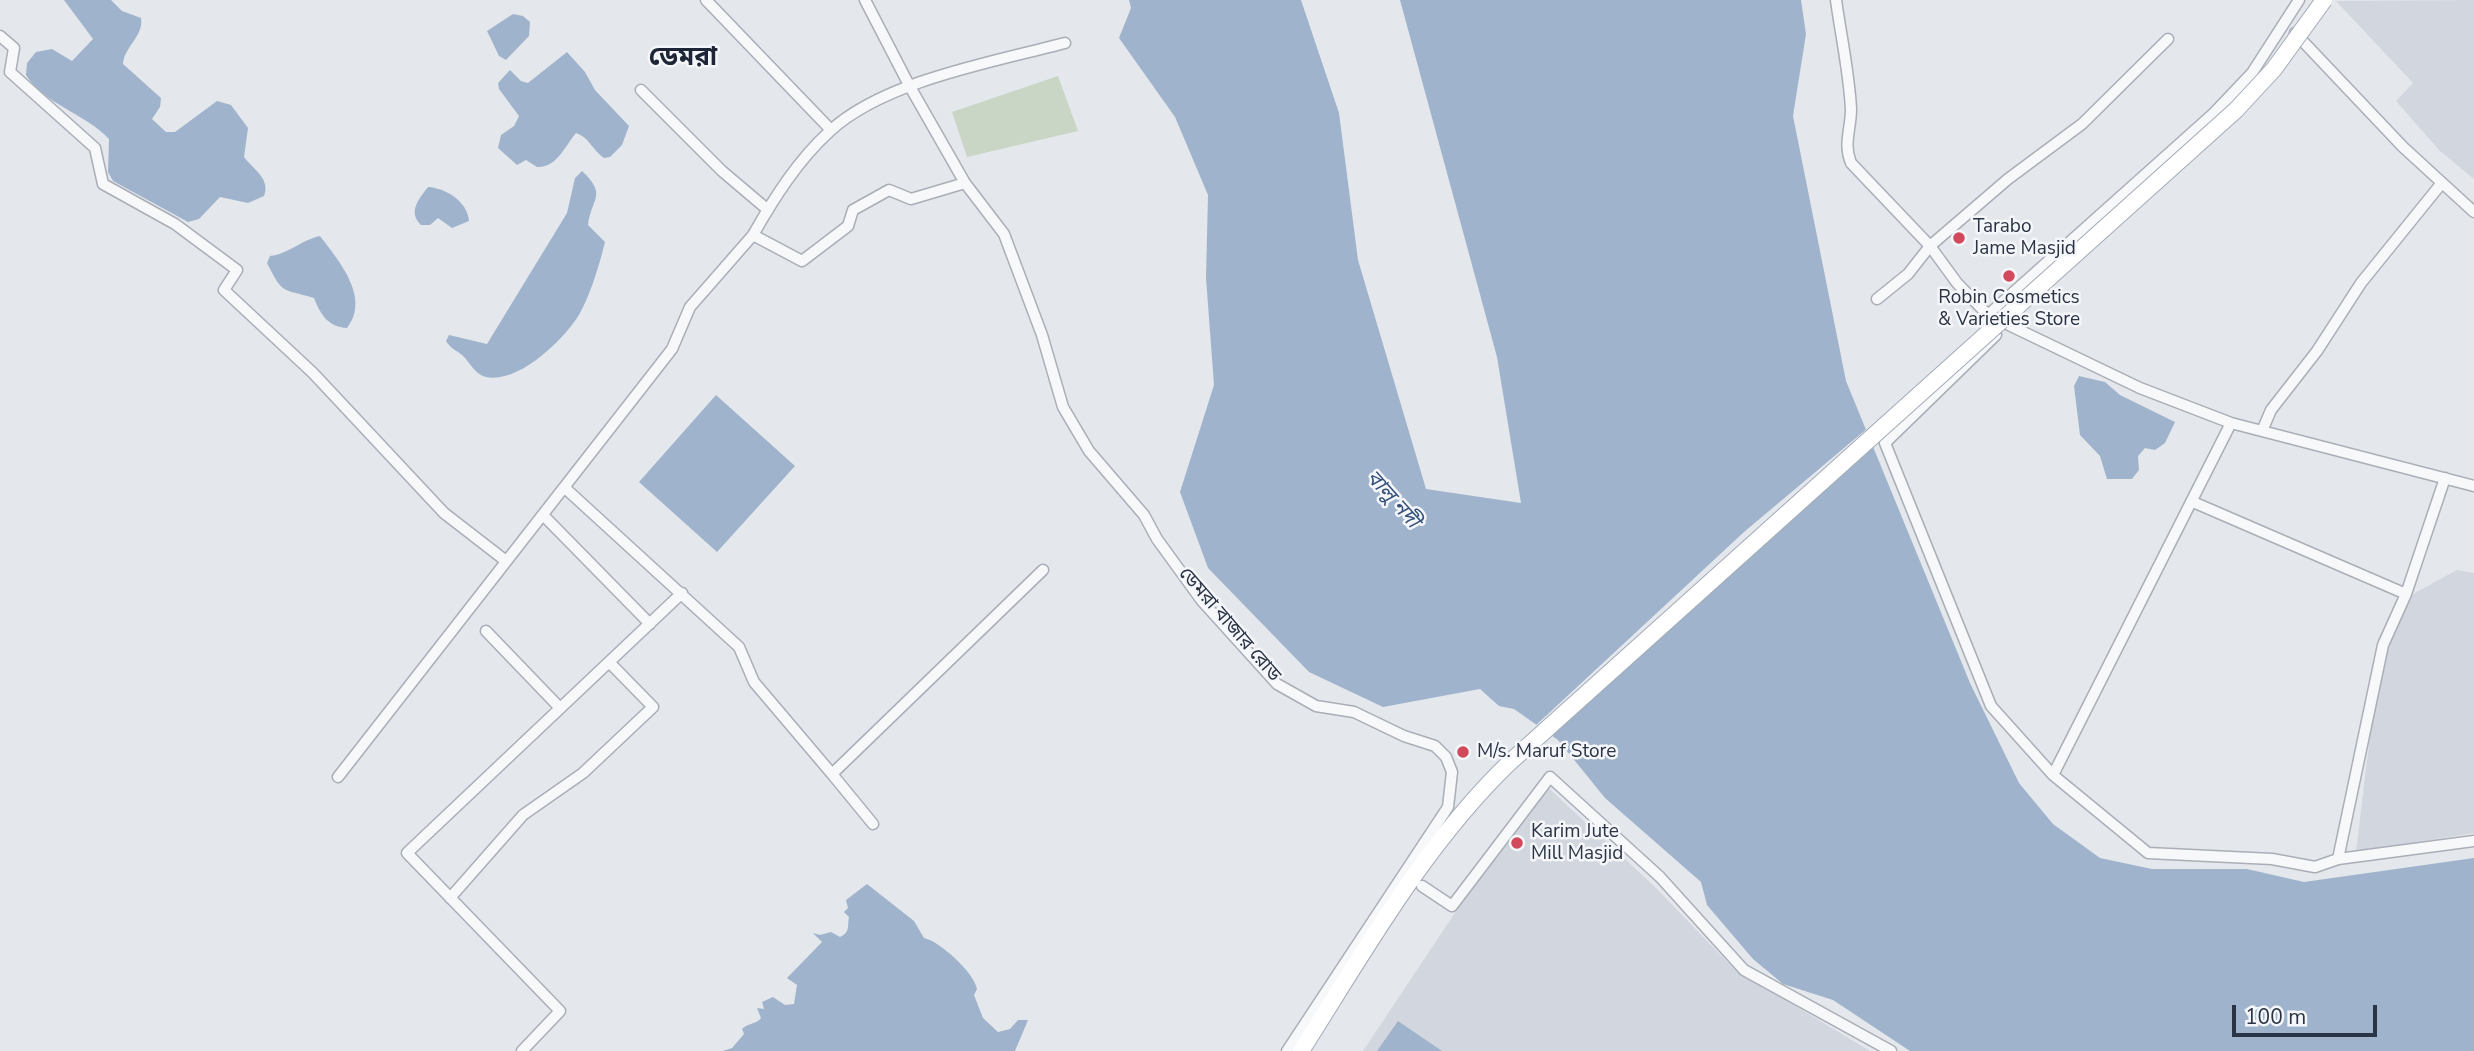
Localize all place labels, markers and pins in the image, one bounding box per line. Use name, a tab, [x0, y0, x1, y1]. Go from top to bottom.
place label: Tarabo Jame Masjid	[1973, 216, 2076, 260]
marker: Tarabo Jame Masjid	[1951, 230, 1967, 246]
marker: Robin Cosmetics & Varieties Store	[2001, 268, 2017, 284]
place label: Robin Cosmetics & Varieties Store	[1938, 287, 2080, 331]
place label: M/s. Maruf Store	[1477, 741, 1616, 763]
marker: M/s. Maruf Store	[1455, 744, 1471, 760]
place label: Karim Jute Mill Masjid	[1531, 821, 1623, 865]
marker: Karim Jute Mill Masjid	[1509, 835, 1525, 851]

